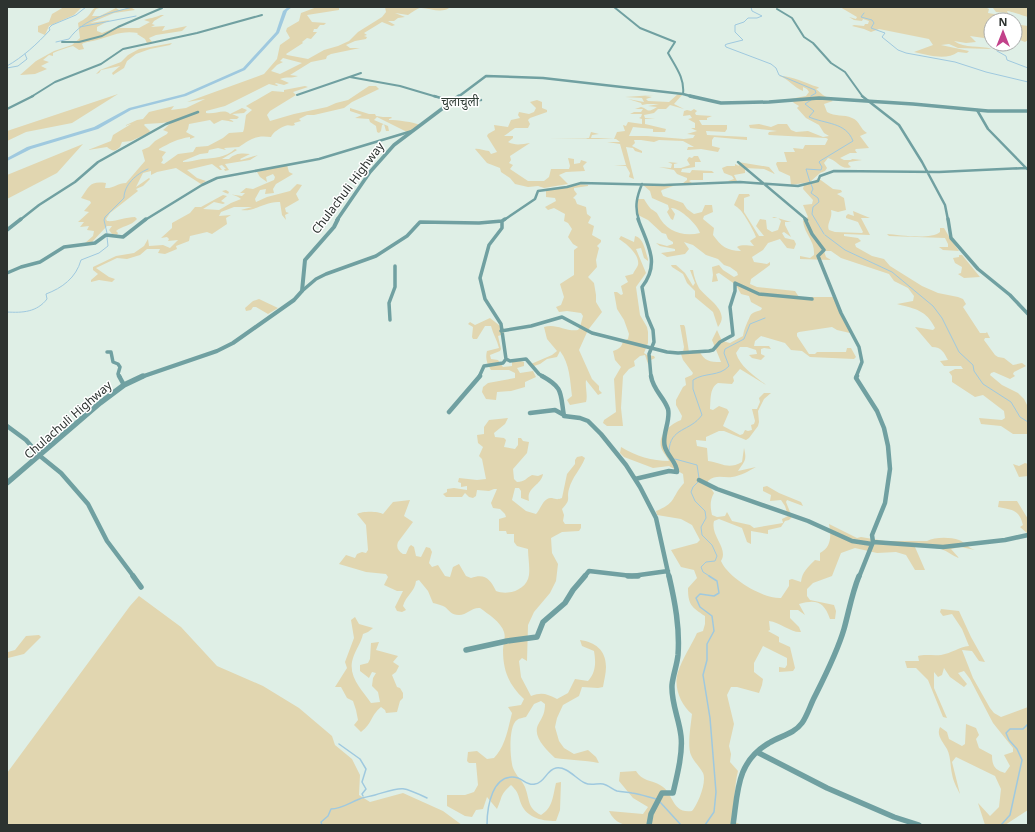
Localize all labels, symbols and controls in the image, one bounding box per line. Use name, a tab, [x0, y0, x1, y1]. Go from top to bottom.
north arrow	[983, 12, 1023, 52]
text: N	[999, 14, 1007, 29]
district label: चुलाचुली	[441, 93, 480, 110]
street label: Chulachuli Highway	[307, 137, 388, 237]
street label: Chulachuli Highway	[20, 376, 116, 463]

